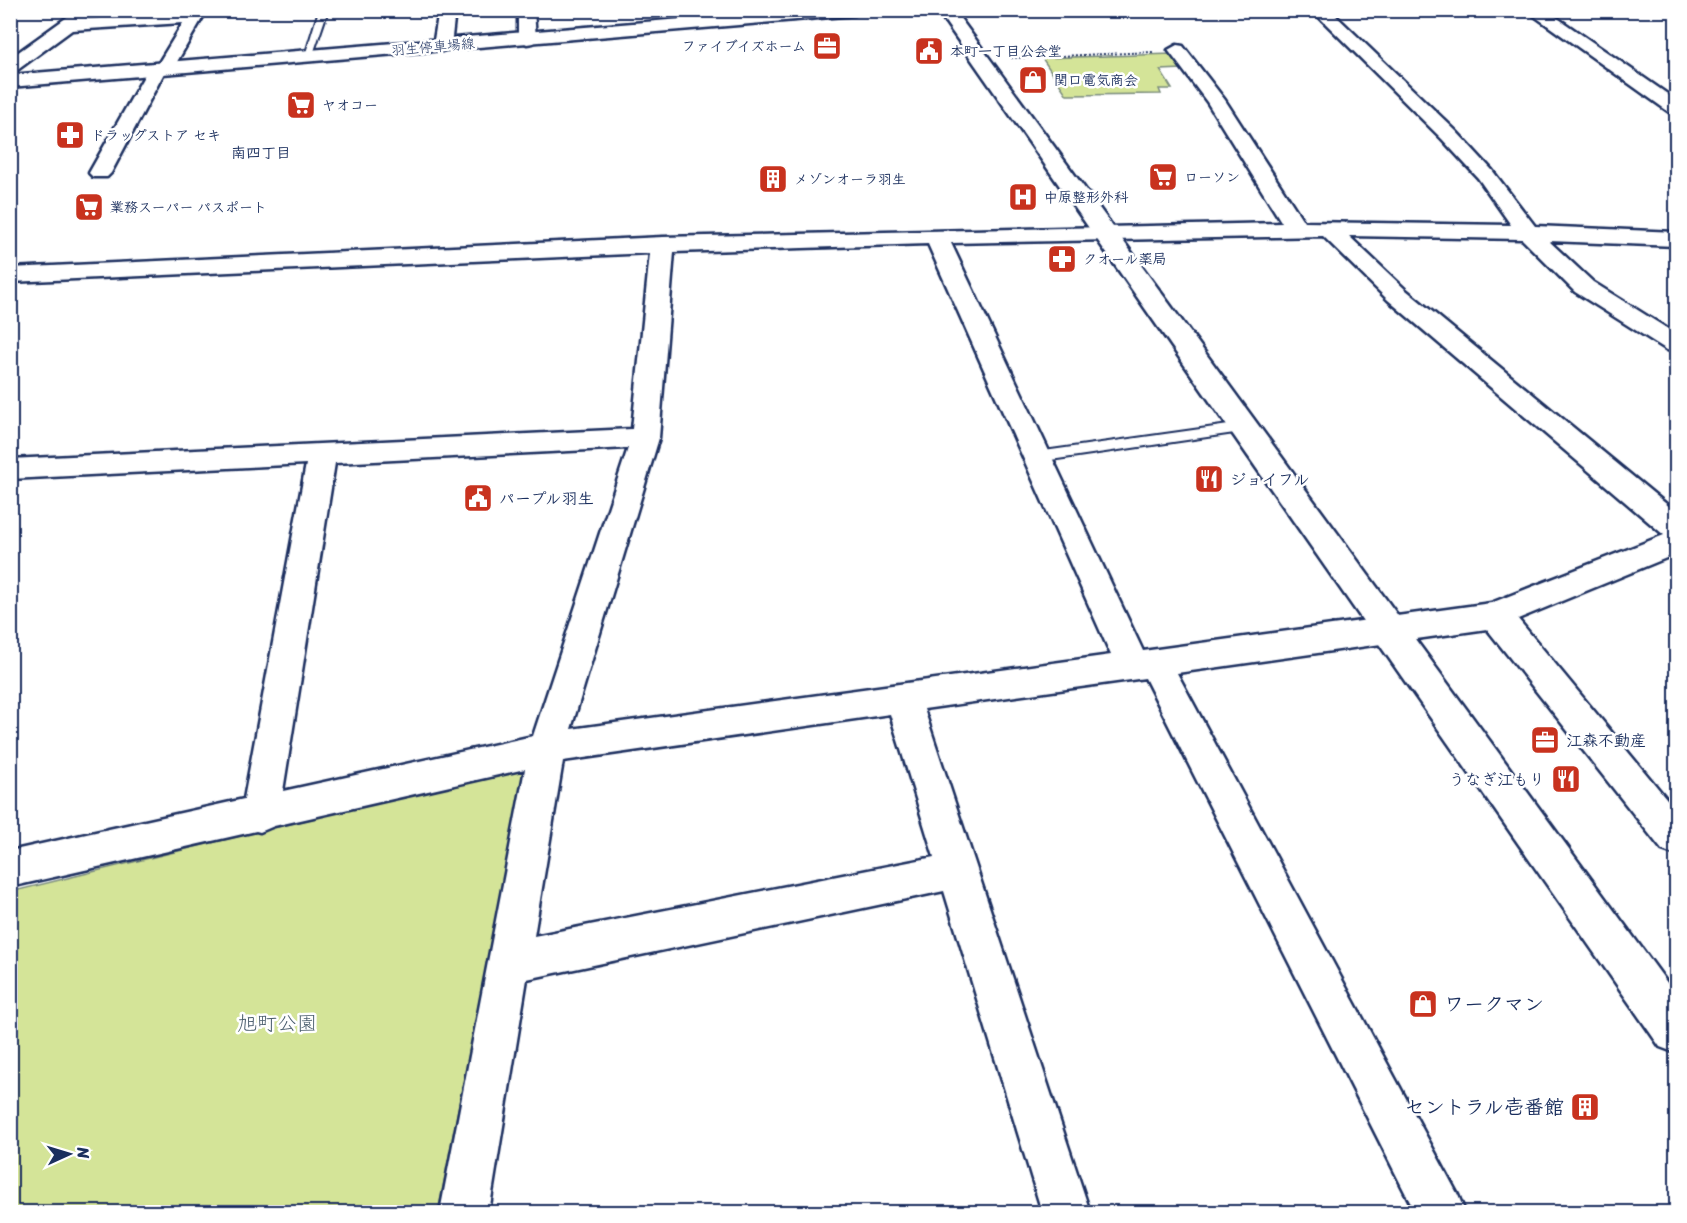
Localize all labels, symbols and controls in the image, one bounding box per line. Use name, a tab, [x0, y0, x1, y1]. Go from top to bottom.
office icon: ファイブイズホーム	[811, 30, 843, 62]
street label: 羽生停車場線	[390, 31, 476, 63]
place label: ファイブイズホーム	[682, 34, 806, 59]
public building icon: 本町一丁目公会堂	[913, 35, 945, 67]
place label: 本町一丁目公会堂	[950, 39, 1062, 64]
shop icon: 関口電気商会	[1017, 64, 1049, 96]
place label: 関口電気商会	[1054, 68, 1138, 93]
supermarket icon: ヤオコー	[285, 89, 317, 121]
place label: ヤオコー	[322, 93, 378, 118]
pharmacy icon: ドラッグストア セキ	[54, 119, 86, 151]
place label: ドラッグストア セキ	[91, 123, 221, 148]
district label: 南四丁目	[231, 140, 291, 166]
supermarket icon: ローソン	[1147, 161, 1179, 193]
building icon: メゾンオーラ羽生	[757, 163, 789, 195]
place label: ローソン	[1184, 165, 1240, 190]
place label: メゾンオーラ羽生	[794, 167, 906, 192]
hospital icon: 中原整形外科	[1007, 181, 1039, 213]
place label: 中原整形外科	[1044, 185, 1129, 210]
supermarket icon: 業務スーパー パスポート	[73, 191, 105, 223]
place label: 業務スーパー パスポート	[110, 195, 267, 220]
pharmacy icon: クオール薬局	[1046, 243, 1078, 275]
place label: クオール薬局	[1083, 247, 1166, 272]
restaurant icon: ジョイフル	[1193, 463, 1225, 495]
place label: ジョイフル	[1230, 465, 1310, 494]
public building icon: パープル羽生	[462, 482, 494, 514]
place label: パープル羽生	[499, 484, 593, 513]
office icon: 江森不動産	[1529, 724, 1561, 756]
place label: 江森不動産	[1566, 726, 1646, 755]
restaurant icon: うなぎ江もり	[1550, 763, 1582, 795]
place label: うなぎ江もり	[1449, 765, 1545, 794]
place label: ワークマン	[1444, 987, 1544, 1022]
shop icon: ワークマン	[1407, 988, 1439, 1020]
park label: 旭町公園	[237, 1006, 317, 1041]
place label: セントラル壱番館	[1405, 1090, 1564, 1125]
building icon: セントラル壱番館	[1569, 1091, 1601, 1123]
north arrow	[39, 1124, 99, 1184]
text: N	[69, 1145, 98, 1160]

